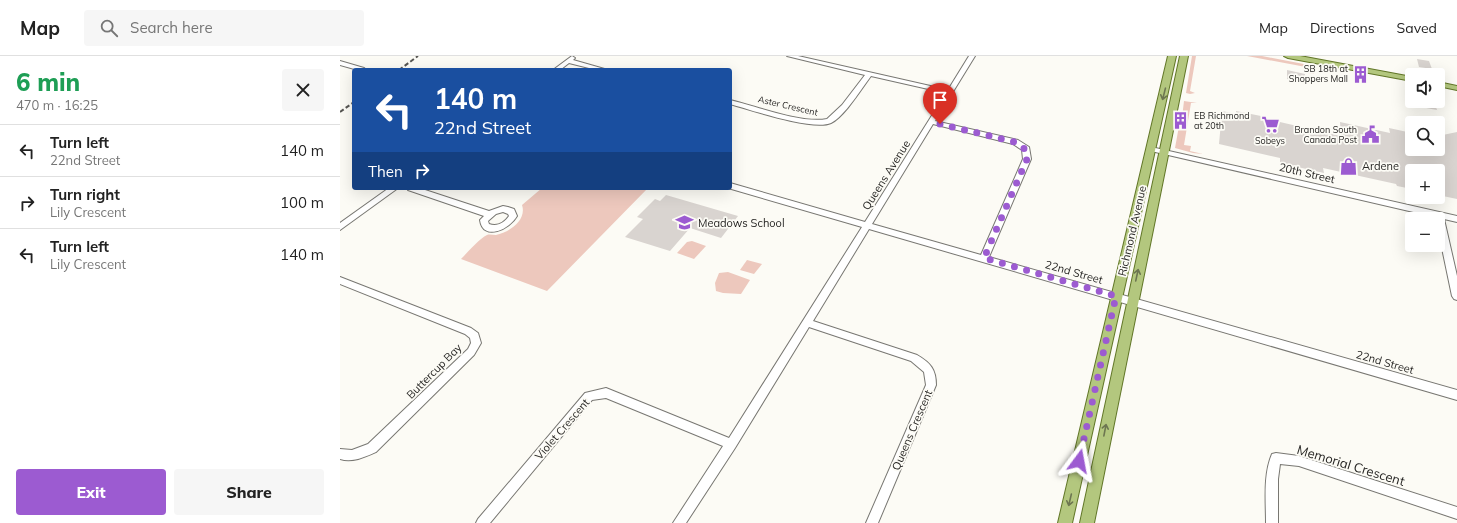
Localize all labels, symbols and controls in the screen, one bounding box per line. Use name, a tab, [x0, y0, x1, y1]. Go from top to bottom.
search box	[84, 10, 364, 46]
text: Map	[20, 16, 60, 40]
icon: search	[98, 17, 120, 39]
text: Search here	[130, 18, 213, 37]
text: Map	[1259, 19, 1288, 37]
text: Directions	[1310, 19, 1375, 37]
text: Saved	[1397, 19, 1437, 37]
place label: SB 18th at Shoppers Mall	[1289, 63, 1348, 84]
building icon: SB 18th at Shoppers Mall	[1351, 64, 1371, 84]
text: 6 min	[16, 67, 80, 97]
map controls	[1405, 68, 1445, 252]
button: sound	[1405, 68, 1445, 108]
button: close	[282, 69, 324, 111]
text: 140 m	[434, 81, 517, 116]
pin	[923, 83, 957, 124]
icon: left	[368, 84, 420, 136]
one-way arrow	[1160, 87, 1167, 100]
icon: arrive	[929, 89, 951, 111]
street label: Aster Crescent	[757, 93, 819, 118]
text: 470 m · 16:25	[16, 97, 98, 113]
place label: EB Richmond at 20th	[1194, 110, 1250, 131]
building icon: EB Richmond at 20th	[1171, 111, 1191, 131]
supermarket icon: Sobeys	[1260, 114, 1280, 134]
text: 22nd Street	[434, 116, 531, 139]
button: search	[1405, 116, 1445, 156]
place label: Brandon South Canada Post	[1294, 124, 1357, 145]
public building icon: Brandon South Canada Post	[1360, 125, 1380, 145]
text: Turn left	[50, 133, 109, 152]
place label: Sobeys	[1255, 135, 1285, 147]
street label: Queens Avenue	[859, 137, 913, 213]
icon: left	[16, 140, 38, 162]
text: 140 m	[280, 141, 324, 160]
text: 22nd Street	[50, 152, 120, 168]
shop icon: Ardene	[1339, 156, 1359, 176]
place label: Ardene	[1362, 159, 1399, 173]
icon: right	[411, 160, 433, 182]
street label: 20th Street	[1278, 160, 1336, 186]
text: Then	[368, 162, 403, 181]
button: +	[1405, 164, 1445, 204]
street label: Richmond Avenue	[1115, 184, 1149, 278]
text: Turn right	[50, 185, 120, 204]
icon: right	[16, 192, 38, 214]
text: 100 m	[280, 193, 324, 212]
text: Lily Crescent	[50, 204, 126, 220]
button: −	[1405, 212, 1445, 252]
school or university icon: Meadows School	[675, 213, 695, 233]
place label: Meadows School	[698, 216, 785, 230]
text: Turn left	[50, 237, 109, 256]
icon: left	[16, 244, 38, 266]
text: 140 m	[280, 245, 324, 264]
text: Lily Crescent	[50, 256, 126, 272]
street label: 22nd Street	[1043, 257, 1105, 287]
one-way arrow	[1133, 269, 1141, 282]
street label: Buttercup Bay	[403, 340, 465, 402]
street label: 22nd Street	[1354, 347, 1416, 377]
street label: Queens Crescent	[889, 388, 935, 472]
street label: Violet Crescent	[532, 395, 592, 462]
one-way arrow	[1102, 424, 1110, 437]
position arrow	[1058, 440, 1100, 482]
street label: Memorial Crescent	[1295, 441, 1407, 489]
button: Exit	[16, 469, 166, 515]
button: Share	[174, 469, 324, 515]
one-way arrow	[1066, 494, 1073, 507]

